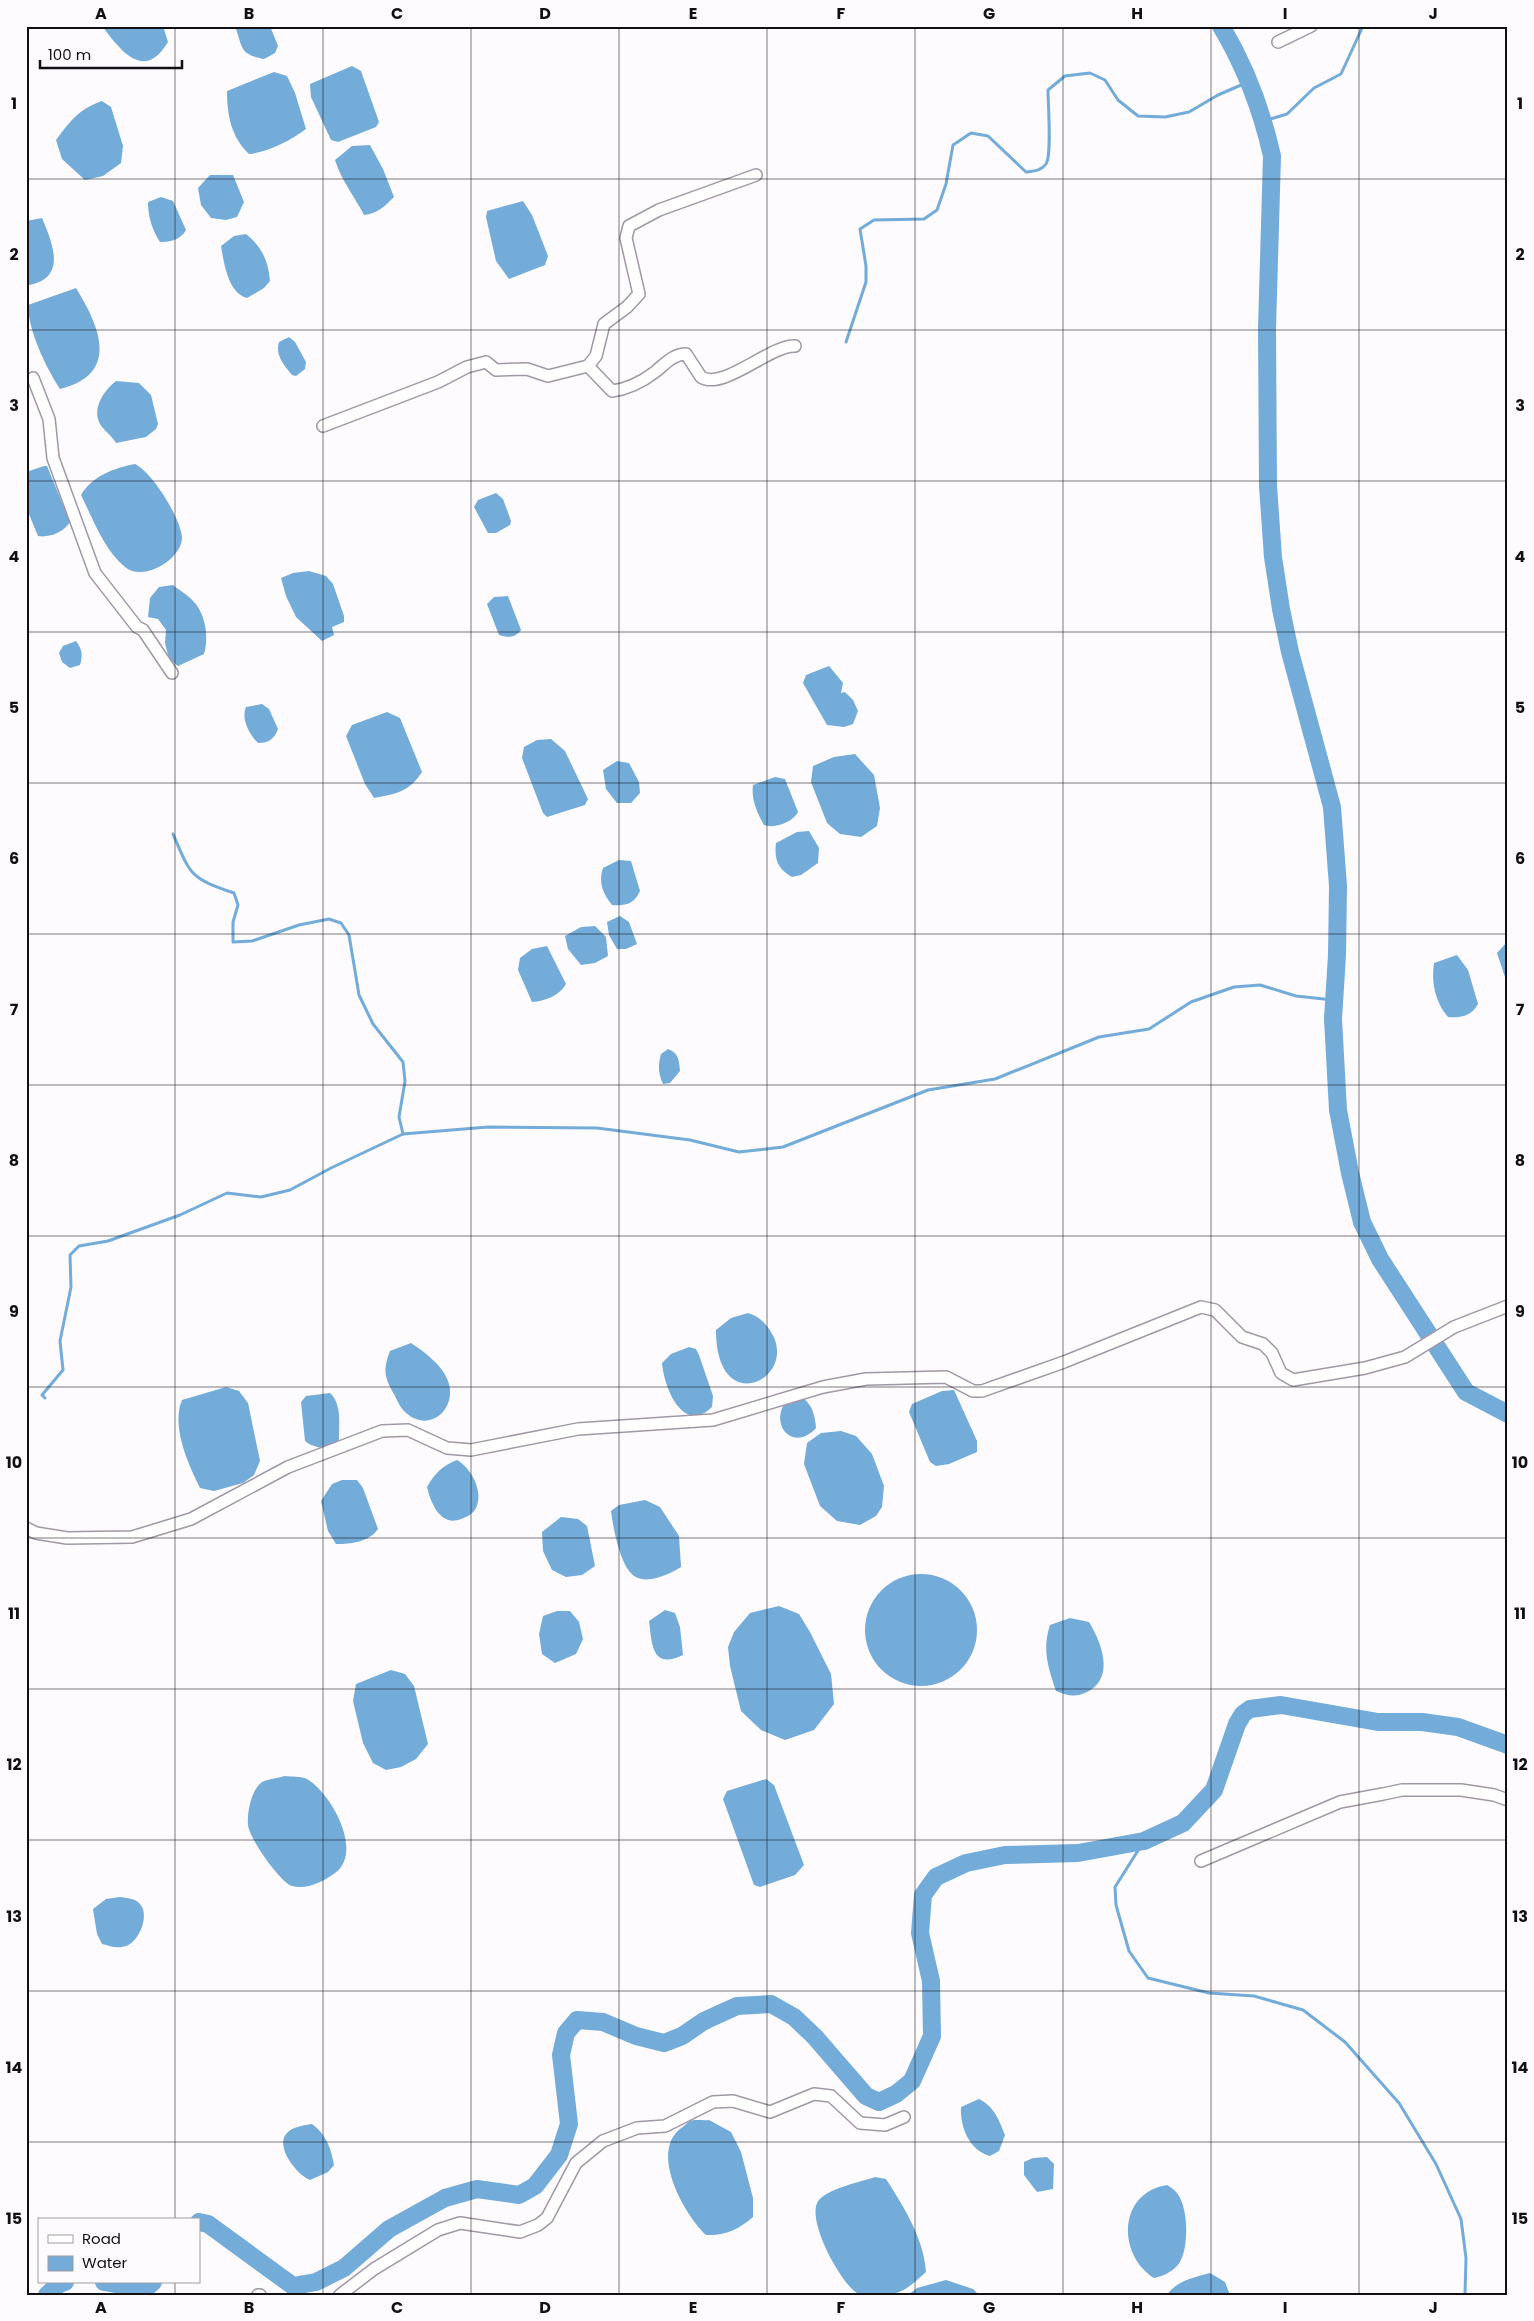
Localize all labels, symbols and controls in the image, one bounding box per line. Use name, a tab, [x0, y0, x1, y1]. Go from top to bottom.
text: A	[95, 2, 107, 25]
text: B	[244, 2, 254, 25]
text: C	[391, 2, 403, 25]
text: D	[539, 2, 551, 25]
text: E	[689, 2, 697, 25]
text: F	[837, 2, 846, 25]
text: G	[983, 2, 995, 25]
text: H	[1131, 2, 1143, 25]
text: I	[1283, 2, 1287, 25]
text: J	[1428, 2, 1438, 25]
scale bar	[40, 38, 182, 70]
text: 100 m	[48, 44, 91, 65]
text: 1	[11, 92, 17, 115]
text: 1	[1517, 92, 1523, 115]
text: 2	[9, 243, 19, 266]
text: 2	[1515, 243, 1525, 266]
text: 3	[9, 394, 19, 417]
text: 3	[1515, 394, 1525, 417]
text: 4	[9, 545, 20, 568]
text: 4	[1515, 545, 1526, 568]
text: 5	[9, 696, 19, 719]
text: 5	[1515, 696, 1525, 719]
text: 6	[9, 847, 19, 870]
text: 6	[1515, 847, 1525, 870]
text: 7	[10, 998, 19, 1021]
text: 7	[1516, 998, 1525, 1021]
text: 8	[9, 1149, 19, 1172]
text: 8	[1515, 1149, 1525, 1172]
text: 9	[9, 1300, 19, 1323]
text: 9	[1515, 1300, 1525, 1323]
text: 10	[6, 1451, 22, 1474]
text: 10	[1512, 1451, 1528, 1474]
text: 11	[8, 1602, 20, 1625]
text: 11	[1514, 1602, 1526, 1625]
text: 12	[6, 1753, 22, 1776]
text: 12	[1512, 1753, 1528, 1776]
text: 13	[6, 1905, 22, 1928]
text: 13	[1512, 1905, 1528, 1928]
text: 14	[6, 2056, 23, 2079]
text: 14	[1512, 2056, 1529, 2079]
text: 15	[6, 2207, 22, 2230]
text: 15	[1512, 2207, 1528, 2230]
legend	[38, 2218, 200, 2284]
text: Road	[82, 2228, 121, 2249]
text: Water	[82, 2252, 128, 2273]
text: A	[95, 2296, 107, 2319]
text: B	[244, 2296, 254, 2319]
text: C	[391, 2296, 403, 2319]
text: D	[539, 2296, 551, 2319]
text: E	[689, 2296, 697, 2319]
text: F	[837, 2296, 846, 2319]
text: G	[983, 2296, 995, 2319]
text: H	[1131, 2296, 1143, 2319]
text: I	[1283, 2296, 1287, 2319]
text: J	[1428, 2296, 1438, 2319]

